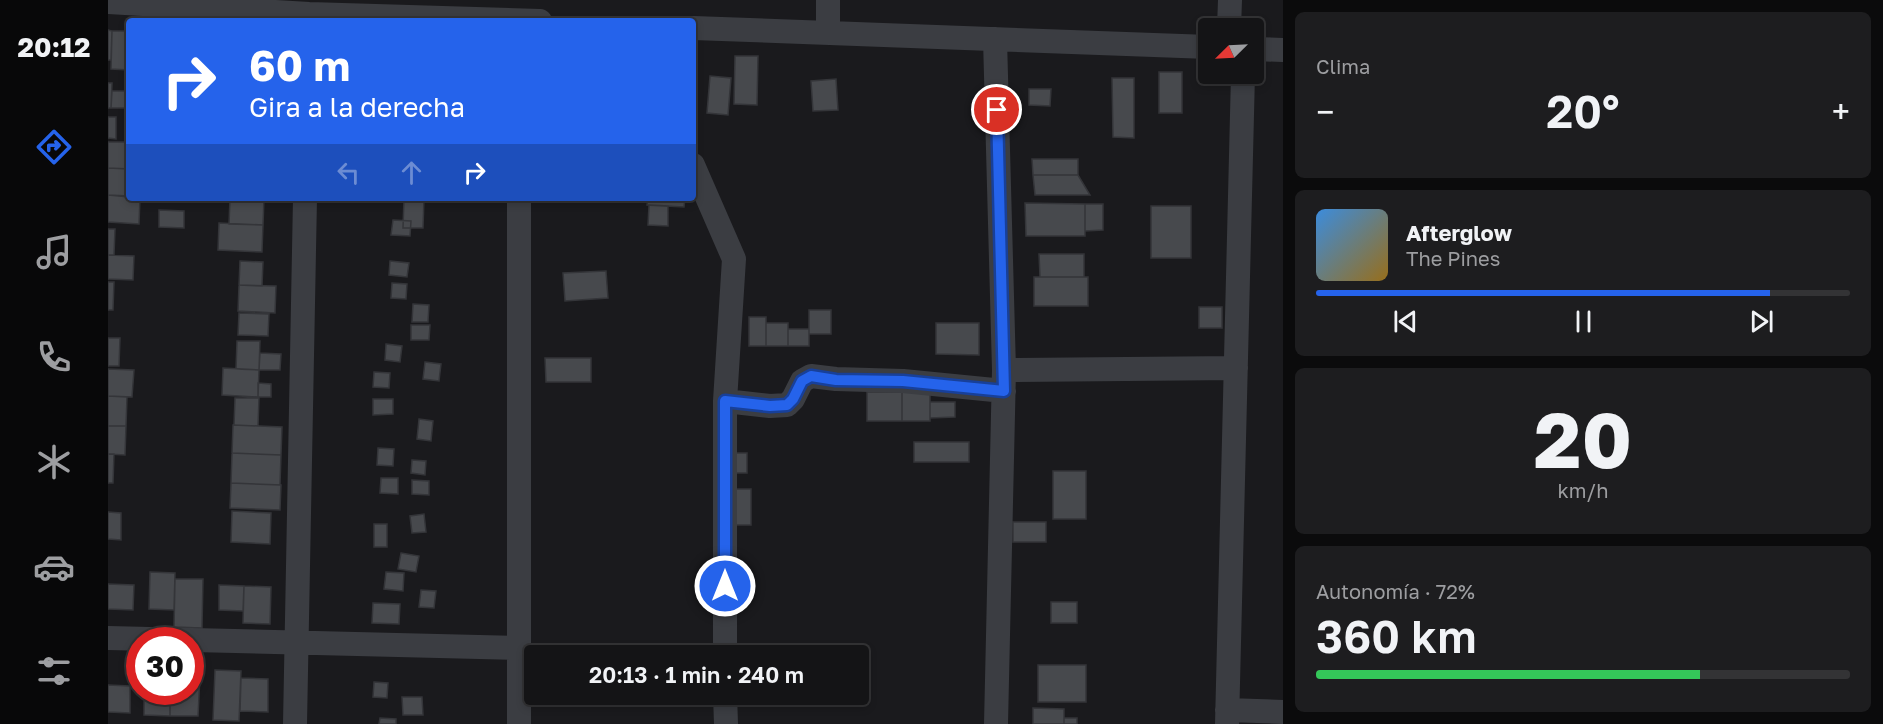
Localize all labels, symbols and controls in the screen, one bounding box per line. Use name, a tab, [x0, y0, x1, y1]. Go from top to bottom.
north arrow	[1198, 18, 1264, 84]
map controls	[1198, 18, 1264, 84]
text: 20:12	[17, 31, 91, 63]
text: 60 m	[249, 40, 350, 90]
icon: right	[150, 42, 228, 120]
text: Clima	[1316, 54, 1370, 78]
pin	[971, 84, 1022, 135]
text: 20°	[1546, 84, 1620, 138]
text: Gira a la derecha	[249, 91, 465, 123]
text: −	[1316, 92, 1334, 131]
text: +	[1832, 92, 1850, 131]
icon: arrive	[980, 93, 1013, 126]
icon: directions	[33, 126, 75, 168]
icon: left	[332, 156, 365, 189]
icon: ahead	[395, 156, 428, 189]
icon: right	[458, 156, 491, 189]
text: Afterglow	[1406, 219, 1512, 246]
icon: music	[33, 231, 75, 273]
text: The Pines	[1406, 246, 1500, 270]
icon: previous	[1389, 305, 1422, 338]
icon: pause	[1567, 305, 1600, 338]
icon: next	[1745, 305, 1778, 338]
icon: phone	[33, 336, 75, 378]
text: 20	[1534, 392, 1632, 485]
icon: climate	[33, 441, 75, 483]
text: km/h	[1558, 478, 1608, 502]
icon: car	[33, 546, 75, 588]
position arrow	[693, 554, 757, 618]
text: Autonomía · 72%	[1316, 579, 1475, 603]
text: 360 km	[1316, 609, 1477, 663]
speed limit sign: 30	[126, 627, 204, 705]
icon: filters	[33, 650, 75, 692]
text: 20:13 · 1 min · 240 m	[589, 661, 804, 688]

